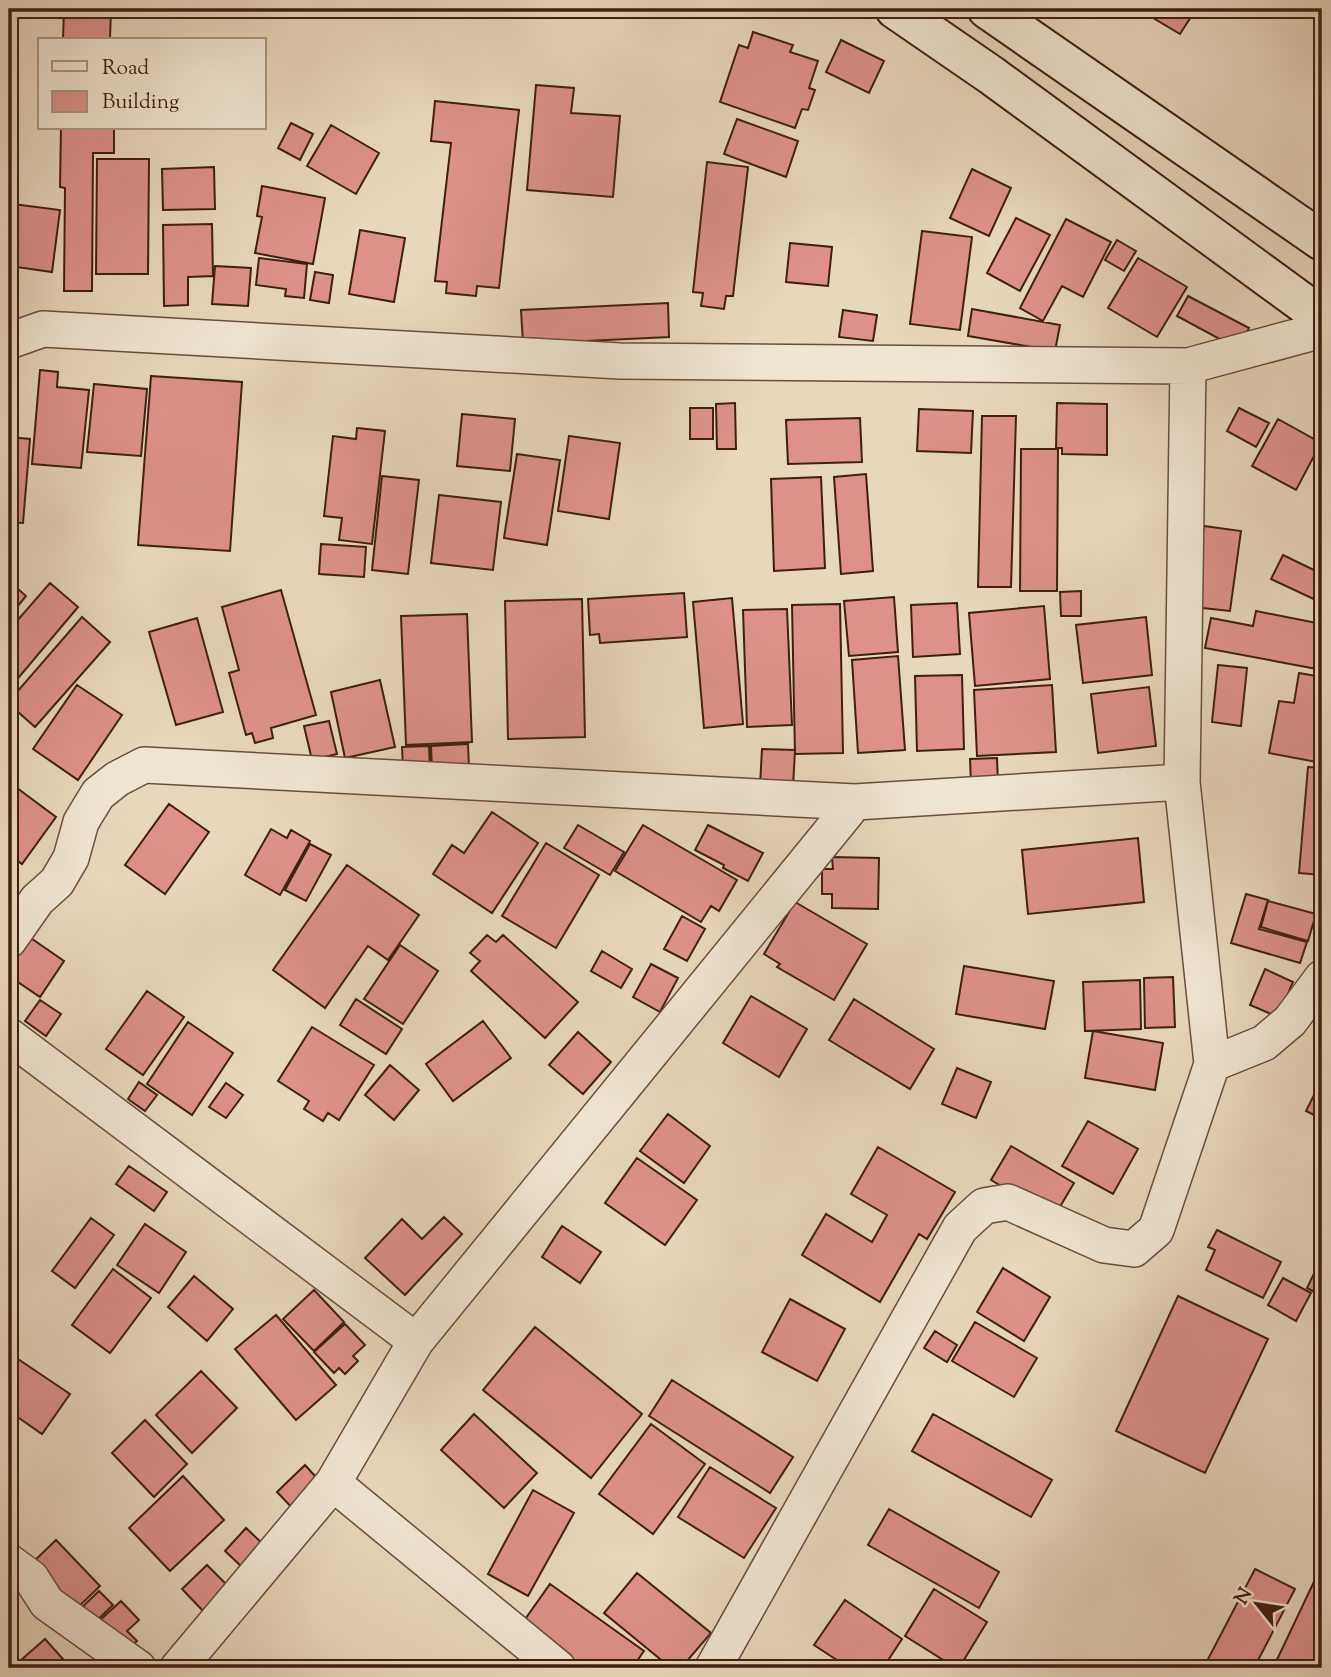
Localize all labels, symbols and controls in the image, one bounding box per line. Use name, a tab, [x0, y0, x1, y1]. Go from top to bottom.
legend	[38, 38, 266, 130]
text: Road	[102, 54, 149, 84]
text: Building	[102, 88, 179, 118]
north arrow	[1222, 1568, 1292, 1638]
text: N	[1229, 1583, 1260, 1610]

